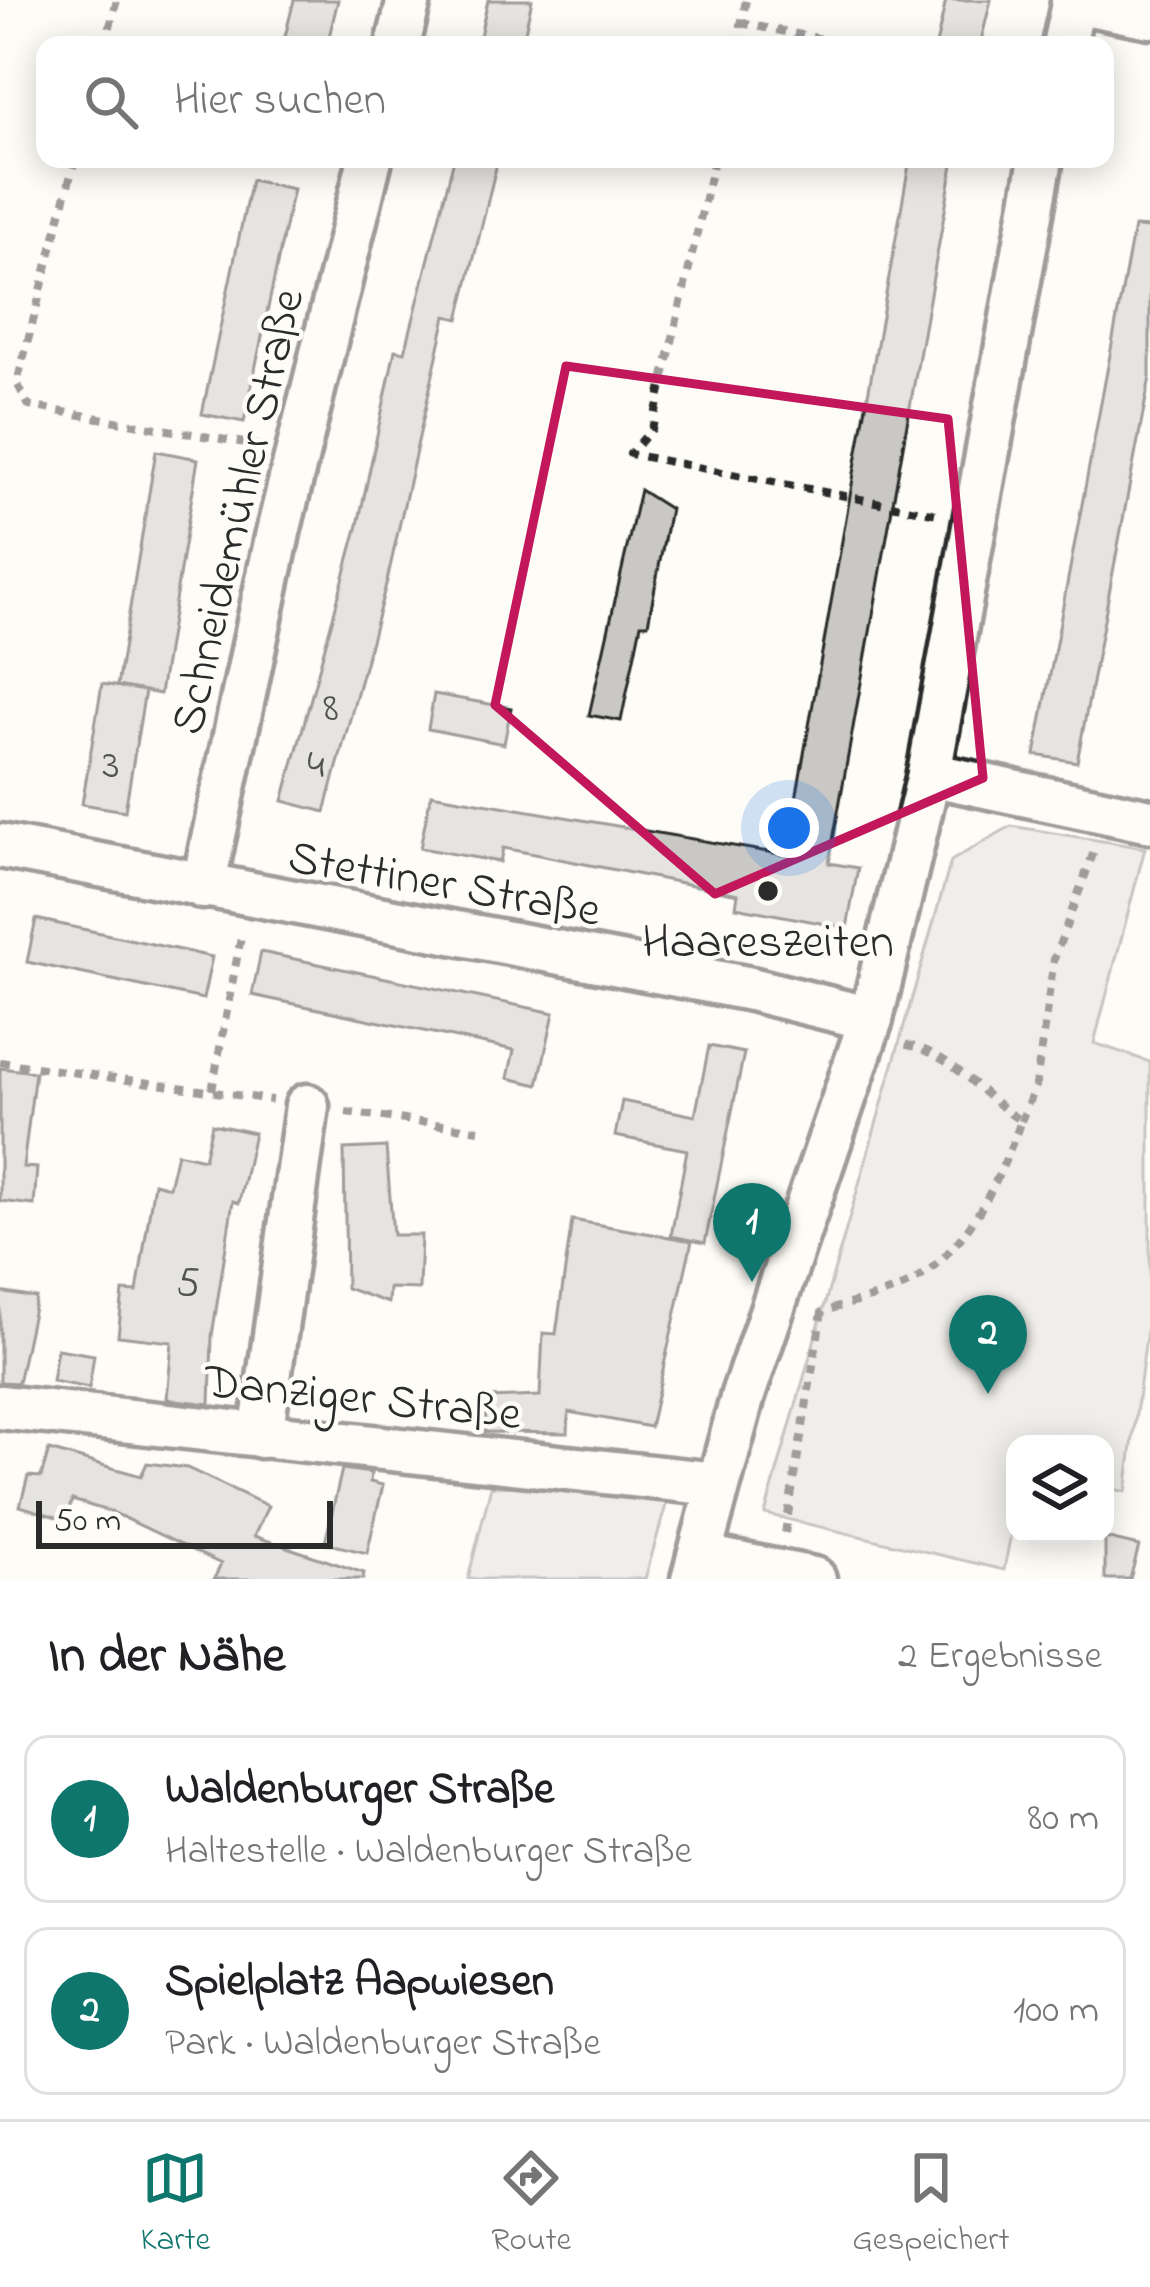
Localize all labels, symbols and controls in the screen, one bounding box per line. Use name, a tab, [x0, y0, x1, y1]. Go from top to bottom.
search box	[36, 36, 1114, 168]
icon: search	[78, 69, 144, 135]
text: Hier suchen	[174, 69, 386, 135]
street label: Schneidemühler Straße	[155, 282, 325, 742]
house number: 8	[323, 679, 339, 740]
house number: 3	[102, 736, 120, 797]
house number: 4	[307, 736, 325, 797]
your location	[759, 798, 819, 858]
street label: Stettiner Straße	[283, 824, 606, 948]
marker: Haareszeiten	[755, 878, 781, 904]
place label: Haareszeiten	[642, 909, 894, 979]
pin: 1	[713, 1183, 791, 1282]
house number: 5	[176, 1254, 200, 1315]
pin: 2	[949, 1295, 1027, 1394]
street label: Danziger Straße	[200, 1348, 525, 1452]
map controls	[1006, 1435, 1114, 1543]
button: layers	[1006, 1435, 1114, 1543]
scale bar	[36, 1495, 333, 1548]
text: 50 m	[54, 1498, 121, 1546]
text: In der Nähe	[48, 1620, 285, 1695]
text: 2 Ergebnisse	[898, 1629, 1102, 1686]
text: Waldenburger Straße	[165, 1758, 554, 1824]
text: 1	[84, 1791, 96, 1848]
text: 80 m	[1028, 1791, 1099, 1848]
text: Haltestelle · Waldenburger Straße	[165, 1824, 692, 1881]
text: Spielplatz Aapwiesen	[165, 1950, 554, 2016]
text: 2	[80, 1983, 100, 2040]
text: 100 m	[1013, 1983, 1099, 2040]
text: Park · Waldenburger Straße	[165, 2016, 601, 2073]
tab: Karte	[140, 2145, 210, 2265]
tab: Route	[491, 2145, 571, 2265]
tab: Gespeichert	[852, 2145, 1010, 2265]

